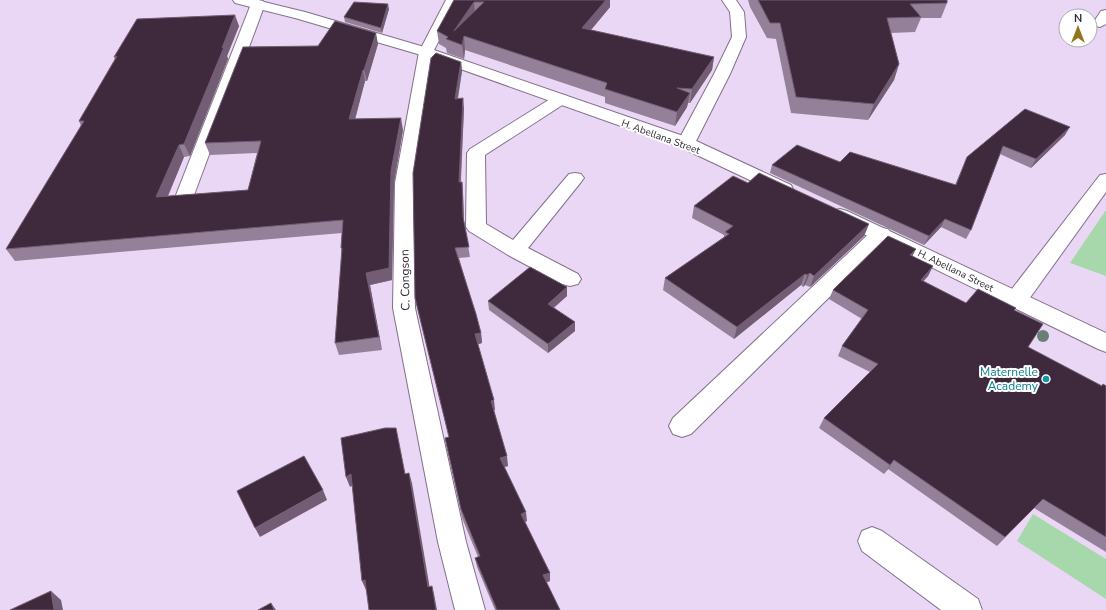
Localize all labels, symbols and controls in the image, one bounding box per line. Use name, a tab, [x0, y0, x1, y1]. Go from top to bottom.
north arrow	[1058, 8, 1098, 48]
text: N	[1074, 11, 1082, 26]
street label: H. Abellana Street	[619, 116, 702, 158]
street label: H. Abellana Street	[915, 246, 996, 296]
street label: C. Congson	[396, 249, 414, 311]
place label: Maternelle Academy	[980, 364, 1039, 394]
marker: Maternelle Academy	[1041, 374, 1051, 384]

